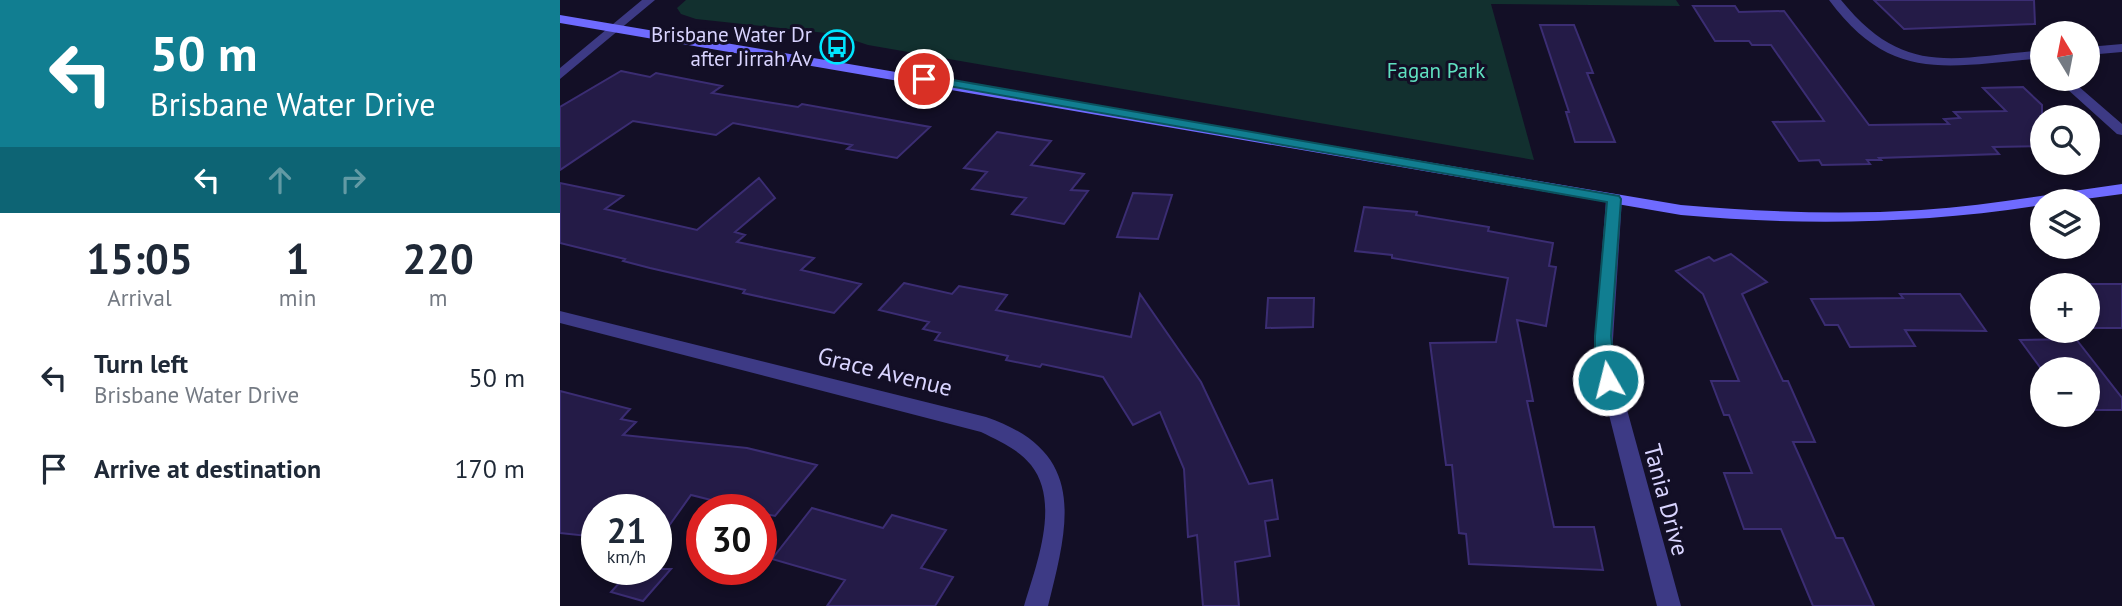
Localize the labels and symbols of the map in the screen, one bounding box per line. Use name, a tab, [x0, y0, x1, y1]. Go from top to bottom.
place label: Brisbane Water Dr after Jirrah Av	[651, 21, 812, 72]
north arrow	[2030, 21, 2100, 91]
bus stop icon: Brisbane Water Dr after Jirrah Av	[818, 28, 856, 66]
pin	[894, 49, 954, 109]
park label: Fagan Park	[1387, 57, 1485, 84]
street label: Grace Avenue	[815, 340, 956, 403]
position arrow	[1571, 343, 1645, 417]
street label: Tania Drive	[1637, 441, 1696, 559]
speed limit sign: 30	[686, 494, 777, 585]

